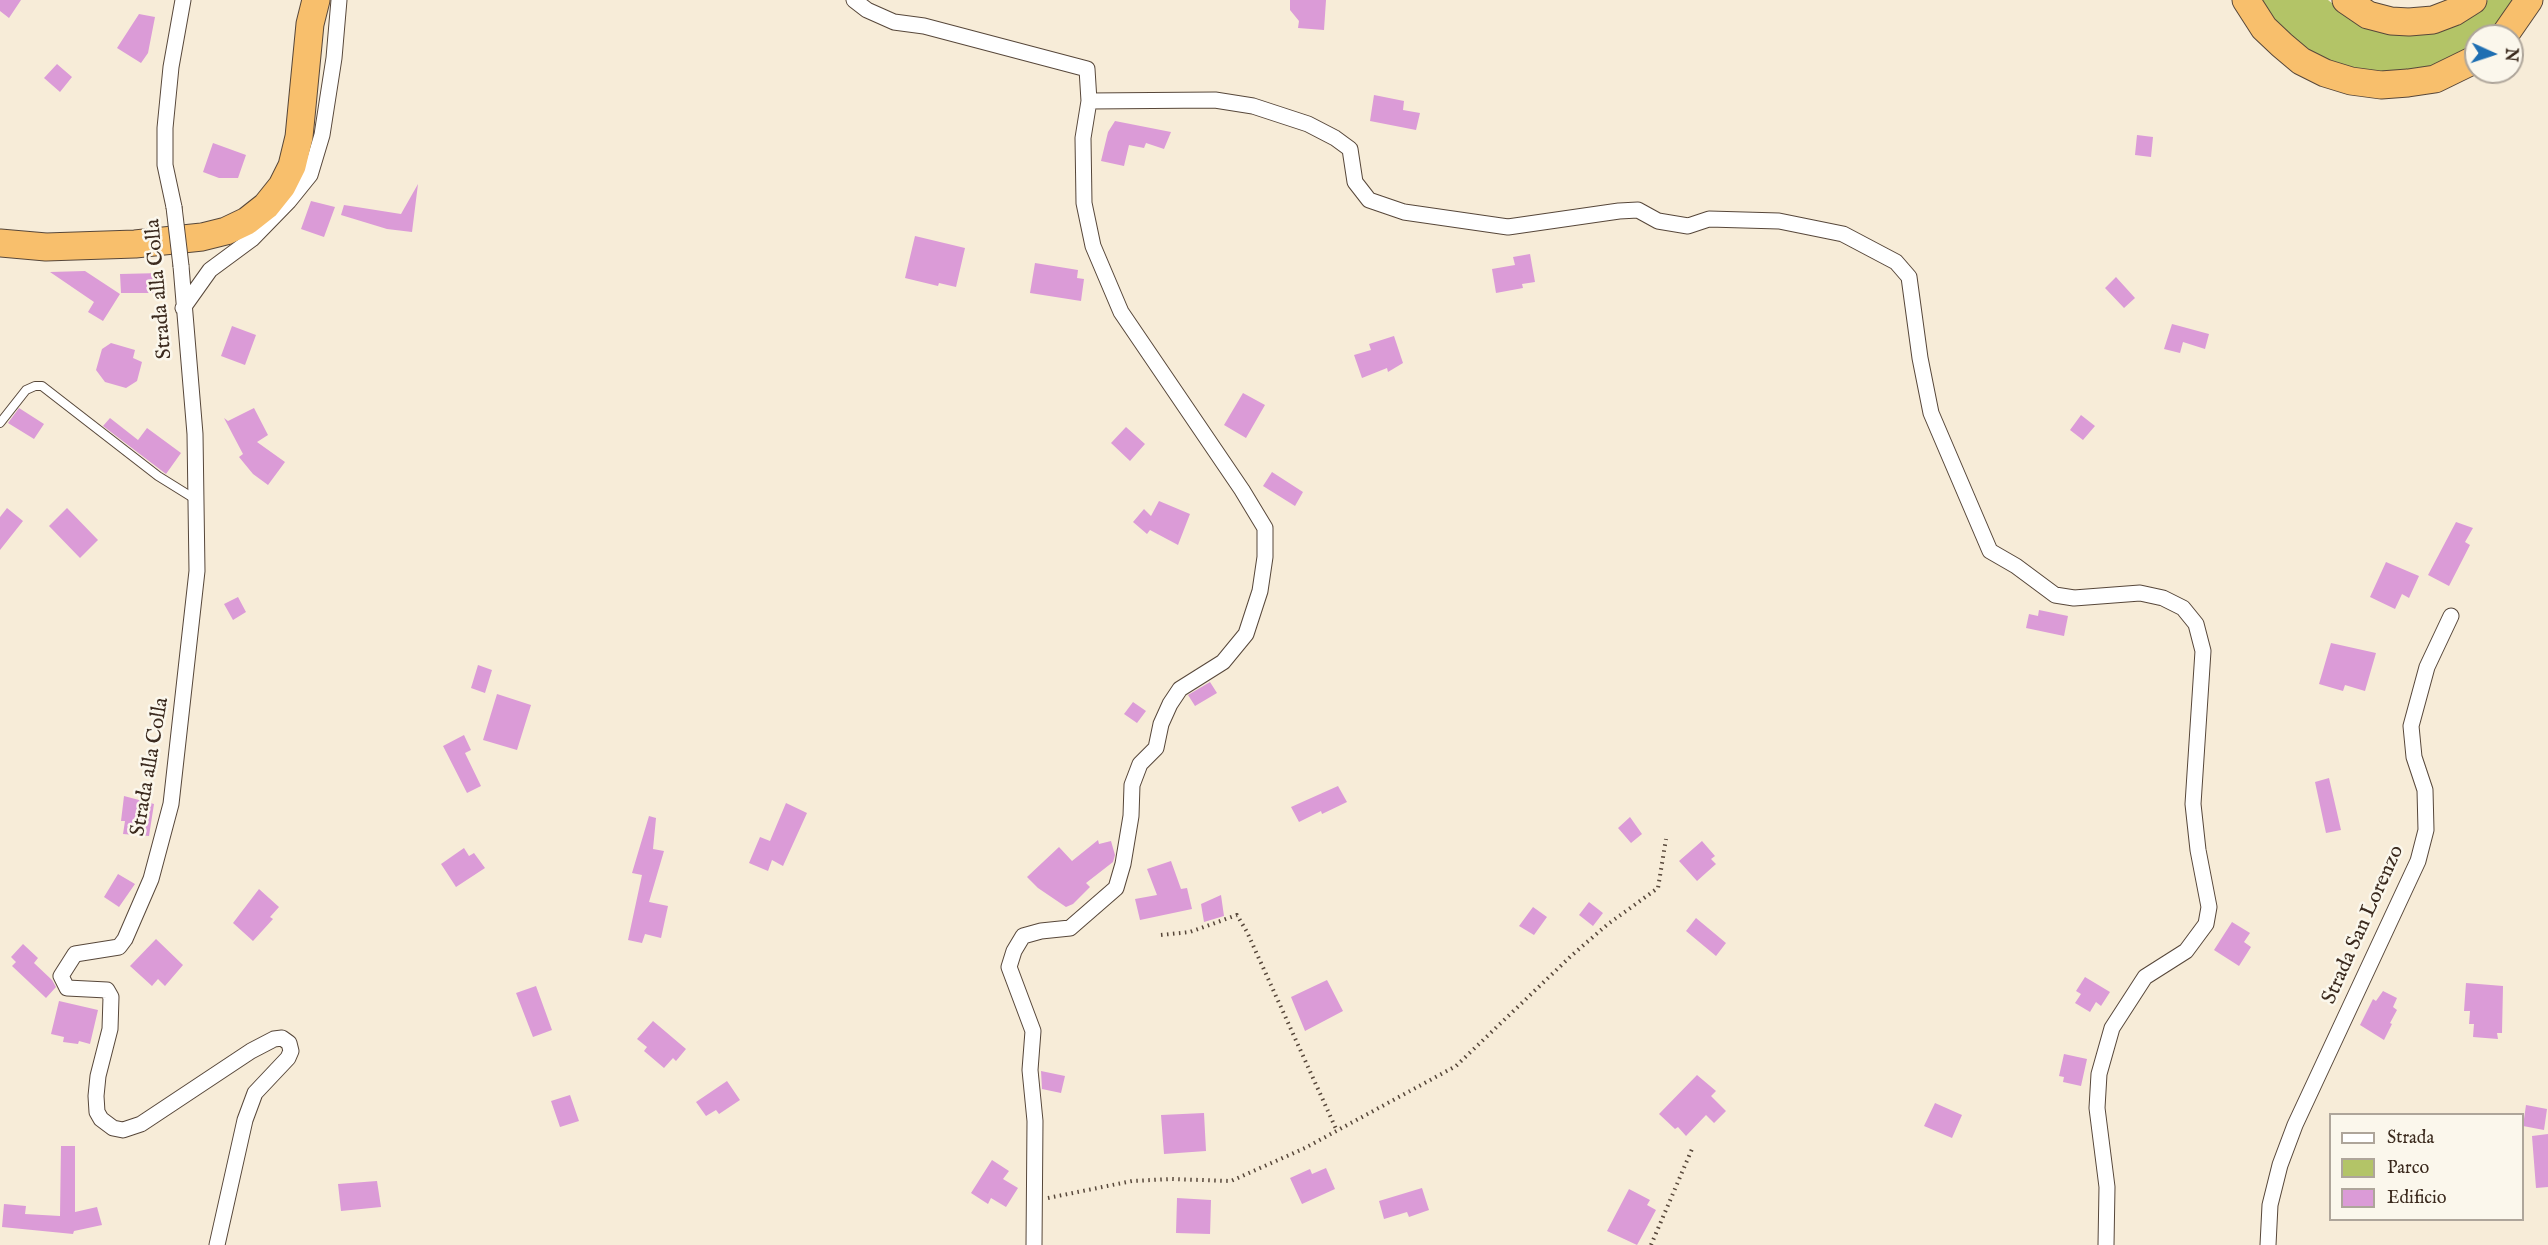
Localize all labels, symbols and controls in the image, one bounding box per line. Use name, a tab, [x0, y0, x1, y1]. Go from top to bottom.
north arrow	[2464, 24, 2524, 84]
text: N	[2500, 47, 2520, 62]
street label: Strada alla Colla	[141, 218, 179, 360]
street label: Strada alla Colla	[126, 696, 176, 838]
street label: Strada San Lorenzo	[2318, 842, 2410, 1008]
legend	[2329, 1113, 2524, 1221]
text: Strada	[2387, 1127, 2434, 1150]
text: Parco	[2387, 1157, 2429, 1180]
text: Edificio	[2387, 1187, 2447, 1210]

